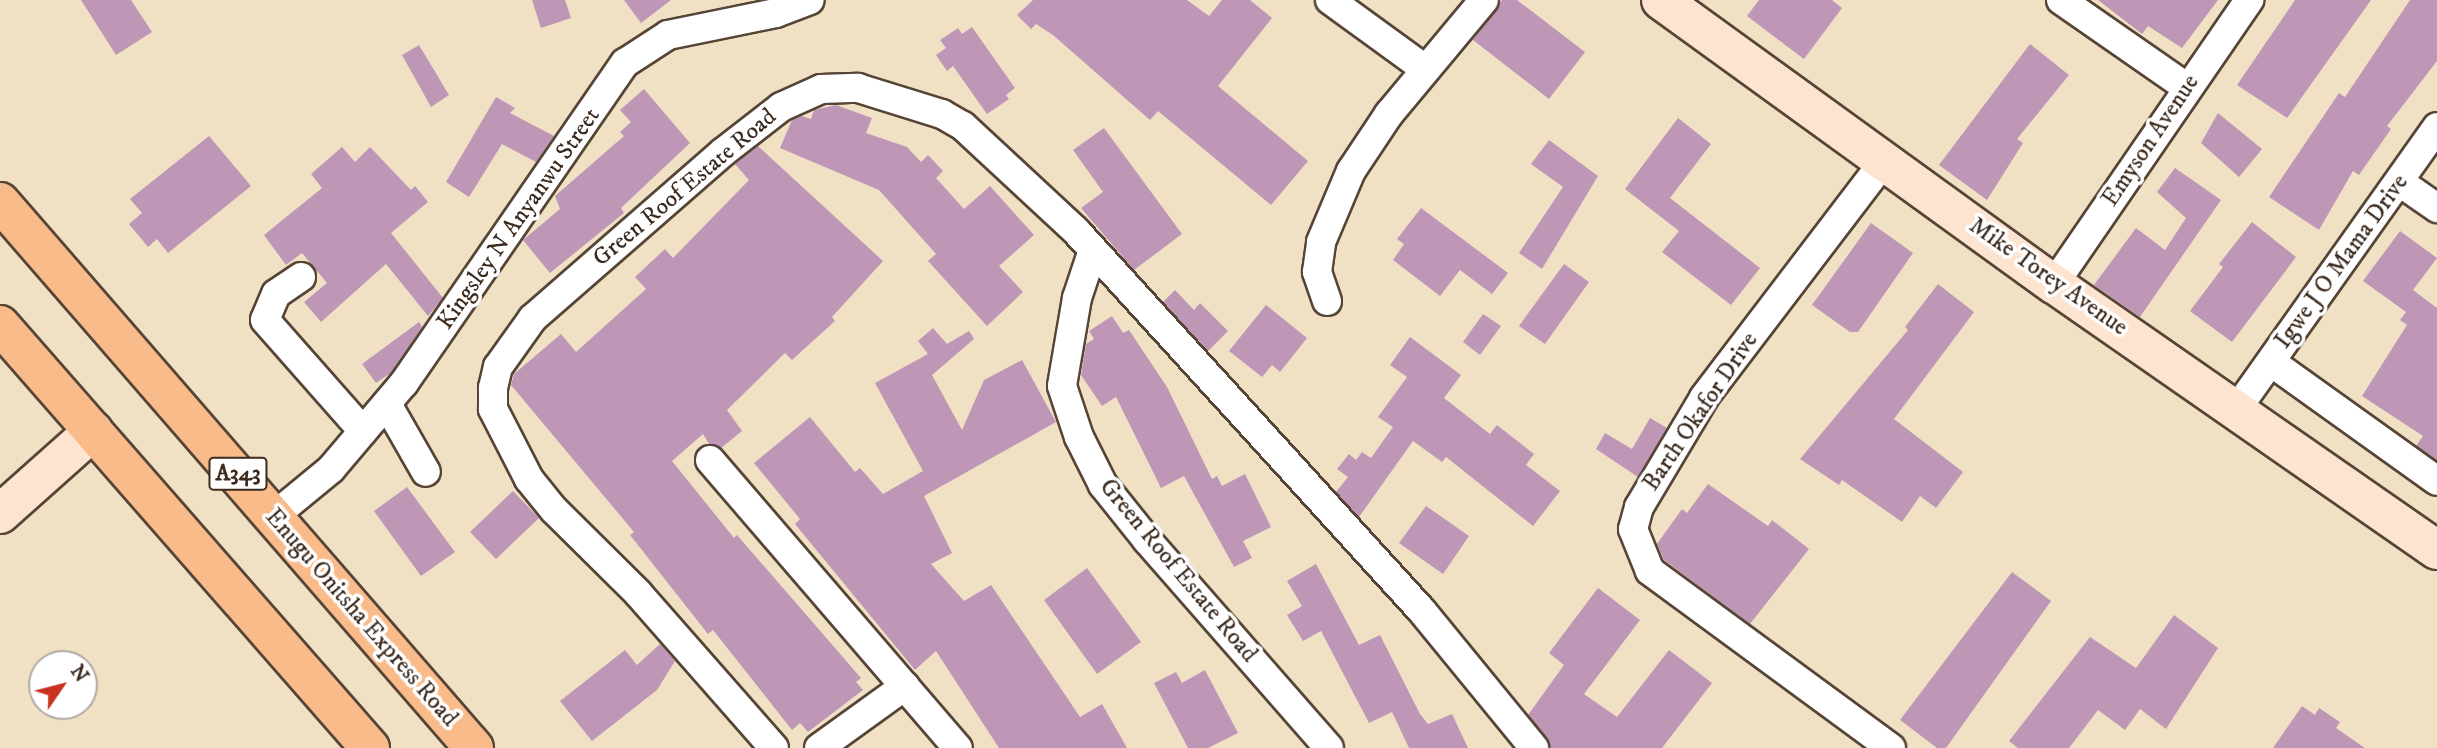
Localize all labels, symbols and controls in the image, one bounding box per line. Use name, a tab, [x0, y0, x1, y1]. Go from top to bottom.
street label: Emyson Avenue	[2096, 70, 2206, 212]
street label: Kingsley N Anyanwu Street	[431, 103, 607, 335]
street label: Green Roof Estate Road	[587, 103, 783, 273]
street label: Igwe J O Mama Drive	[2269, 169, 2415, 355]
street label: Mike Torey Avenue	[1963, 212, 2133, 342]
street label: Barth Okafor Drive	[1637, 327, 1765, 497]
road number: A343	[208, 454, 268, 494]
street label: Green Roof Estate Road	[1093, 473, 1263, 669]
street label: Enugu Onitsha Express Road	[259, 503, 463, 733]
north arrow	[28, 650, 98, 720]
text: N	[65, 661, 93, 687]

